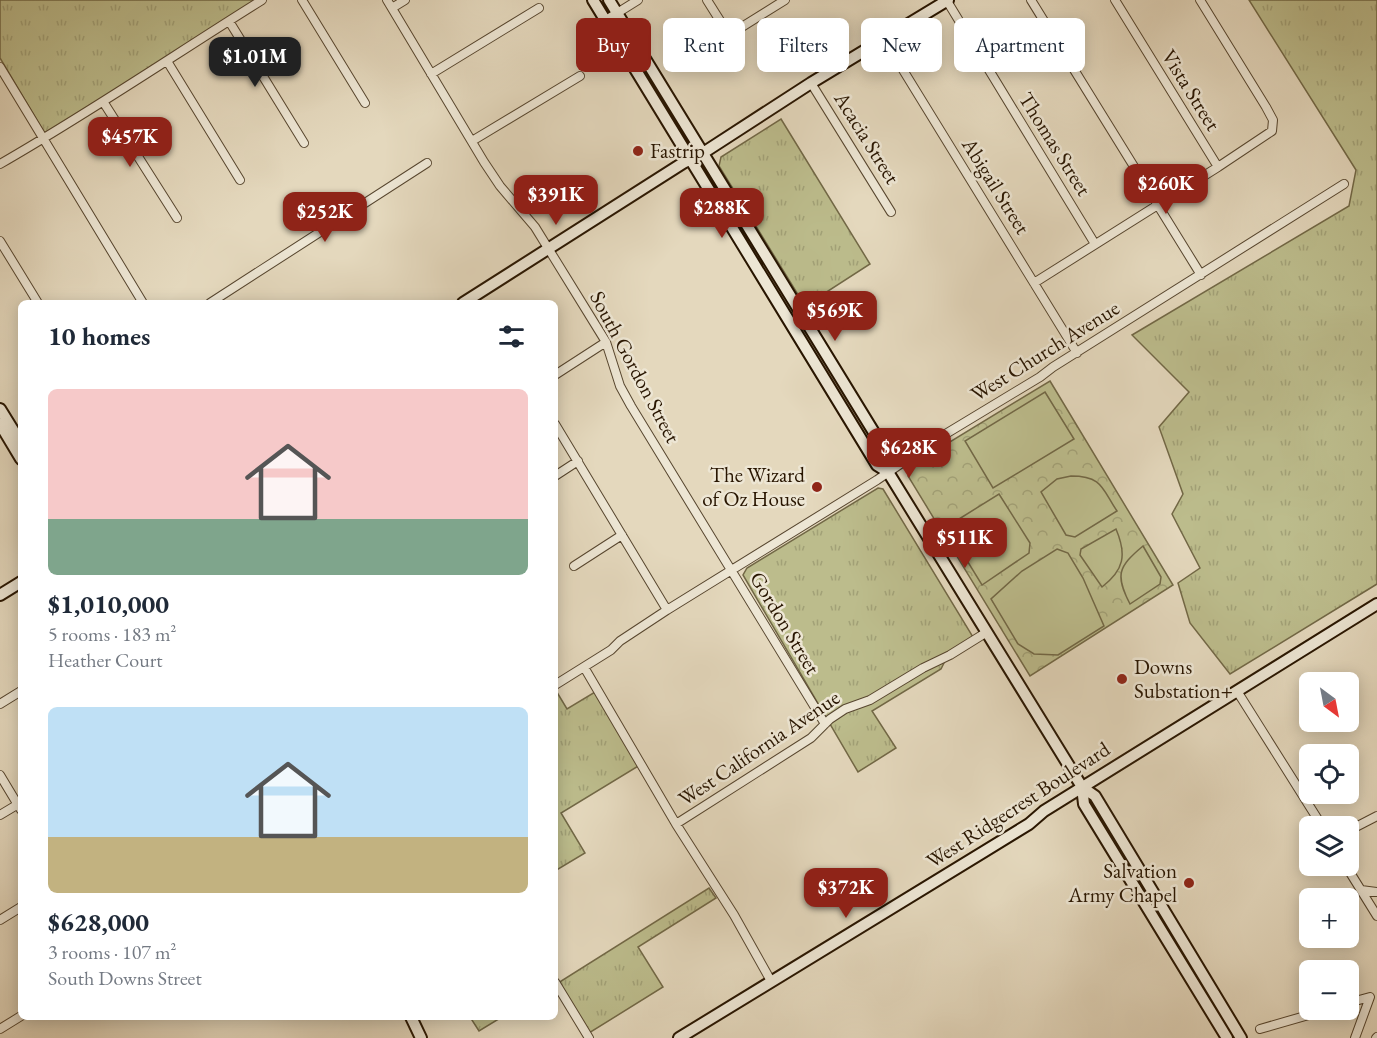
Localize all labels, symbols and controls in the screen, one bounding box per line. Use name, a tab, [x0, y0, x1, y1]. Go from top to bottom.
chip: Buy	[576, 18, 651, 72]
chip: Rent	[663, 18, 745, 72]
chip: Filters	[757, 18, 849, 72]
chip: New	[861, 18, 942, 72]
chip: Apartment	[954, 18, 1085, 72]
pin: $1.01M	[206, 37, 304, 88]
text: $1.01M	[223, 43, 287, 69]
street label: Vista Street	[1156, 44, 1227, 136]
street label: Acacia Street	[828, 86, 907, 189]
street label: Thomas Street	[1013, 87, 1098, 201]
pin: $457K	[88, 117, 172, 168]
text: $457K	[102, 123, 158, 149]
street label: Abigail Street	[956, 132, 1037, 239]
place label: Fastrip	[650, 137, 705, 164]
marker: Fastrip	[631, 144, 645, 158]
pin: $260K	[1124, 164, 1208, 215]
text: $260K	[1138, 170, 1194, 196]
pin: $391K	[514, 175, 598, 226]
text: $391K	[528, 181, 584, 207]
pin: $288K	[680, 188, 764, 239]
pin: $252K	[283, 192, 367, 243]
text: $288K	[694, 194, 750, 220]
text: $252K	[297, 198, 353, 224]
street label: South Gordon Street	[584, 286, 687, 448]
pin: $569K	[793, 291, 877, 342]
street label: West Church Avenue	[965, 294, 1124, 407]
text: $569K	[807, 297, 863, 323]
text: 10 homes	[48, 319, 150, 353]
icon: filters	[495, 320, 528, 353]
icon: home	[234, 428, 342, 536]
pin: $628K	[867, 428, 951, 479]
text: $628K	[881, 434, 937, 460]
place label: The Wizard of Oz House	[702, 461, 805, 512]
marker: The Wizard of Oz House	[810, 480, 824, 494]
pin: $511K	[923, 518, 1007, 569]
text: $511K	[937, 524, 993, 550]
street label: Gordon Street	[744, 566, 827, 679]
text: $1,010,000	[48, 587, 169, 621]
text: 5 rooms · 183 m²	[48, 621, 176, 647]
text: Heather Court	[48, 647, 163, 673]
place label: Downs Substation+	[1134, 653, 1233, 704]
marker: Downs Substation+	[1115, 672, 1129, 686]
north arrow	[1299, 672, 1359, 732]
map controls	[1299, 672, 1359, 1020]
street label: West California Avenue	[673, 684, 845, 812]
street label: West Ridgecrest Boulevard	[921, 735, 1115, 874]
button: locate	[1299, 744, 1359, 804]
icon: home	[234, 746, 342, 854]
button: layers	[1299, 816, 1359, 876]
place label: Salvation Army Chapel	[1067, 857, 1177, 908]
pin: $372K	[804, 868, 888, 919]
text: $372K	[818, 874, 874, 900]
marker: Salvation Army Chapel	[1182, 876, 1196, 890]
button: +	[1299, 888, 1359, 948]
text: $628,000	[48, 905, 149, 939]
text: 3 rooms · 107 m²	[48, 939, 176, 965]
button: −	[1299, 960, 1359, 1020]
text: South Downs Street	[48, 965, 202, 991]

